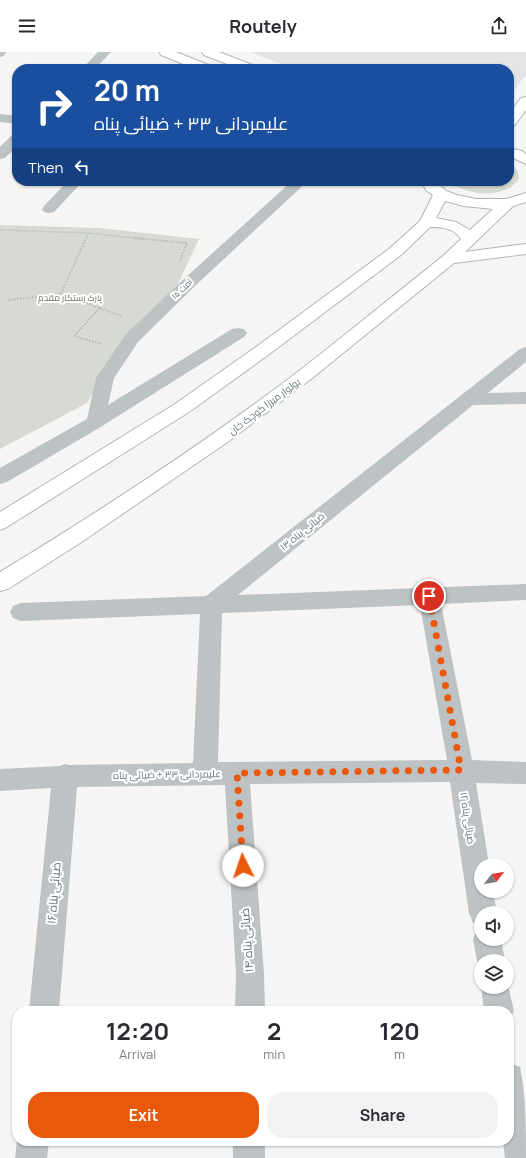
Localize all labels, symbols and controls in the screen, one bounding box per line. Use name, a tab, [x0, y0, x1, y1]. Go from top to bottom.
text: Routely	[229, 14, 297, 38]
icon: menu	[16, 15, 38, 37]
icon: share	[488, 15, 510, 37]
text: 20 m	[94, 71, 160, 109]
icon: right	[28, 80, 80, 132]
text: علیمردانی ۳۳ + ضیائی پناه	[94, 111, 288, 135]
icon: left	[71, 156, 93, 178]
text: Then	[28, 157, 63, 178]
street label: امت ۱۵	[168, 275, 195, 302]
park label: پارک رستگار مقدم	[38, 291, 103, 304]
street label: بولوار میرزا کوچک خان	[225, 374, 303, 438]
street label: ضیائی پناه ۱۳	[277, 509, 327, 553]
pin	[412, 579, 446, 613]
icon: arrive	[418, 585, 440, 607]
street label: علیمردانی ۳۳ + ضیائی پناه	[113, 766, 221, 782]
street label: ضیائی پناه ۱۲	[457, 791, 479, 845]
position arrow	[222, 845, 264, 887]
north arrow	[474, 858, 514, 898]
map controls	[474, 858, 514, 994]
street label: ضیائی پناه ۱۶	[42, 861, 66, 925]
button: sound	[474, 906, 514, 946]
street label: ضیائی پناه ۱۴	[236, 907, 258, 973]
button: layers	[474, 954, 514, 994]
text: 12:20	[106, 1014, 169, 1047]
text: 2	[267, 1014, 281, 1047]
text: 120	[379, 1014, 420, 1047]
text: Arrival	[119, 1045, 156, 1063]
text: min	[263, 1045, 285, 1063]
text: m	[394, 1045, 405, 1063]
button: Exit	[28, 1092, 259, 1138]
button: Share	[267, 1092, 498, 1138]

